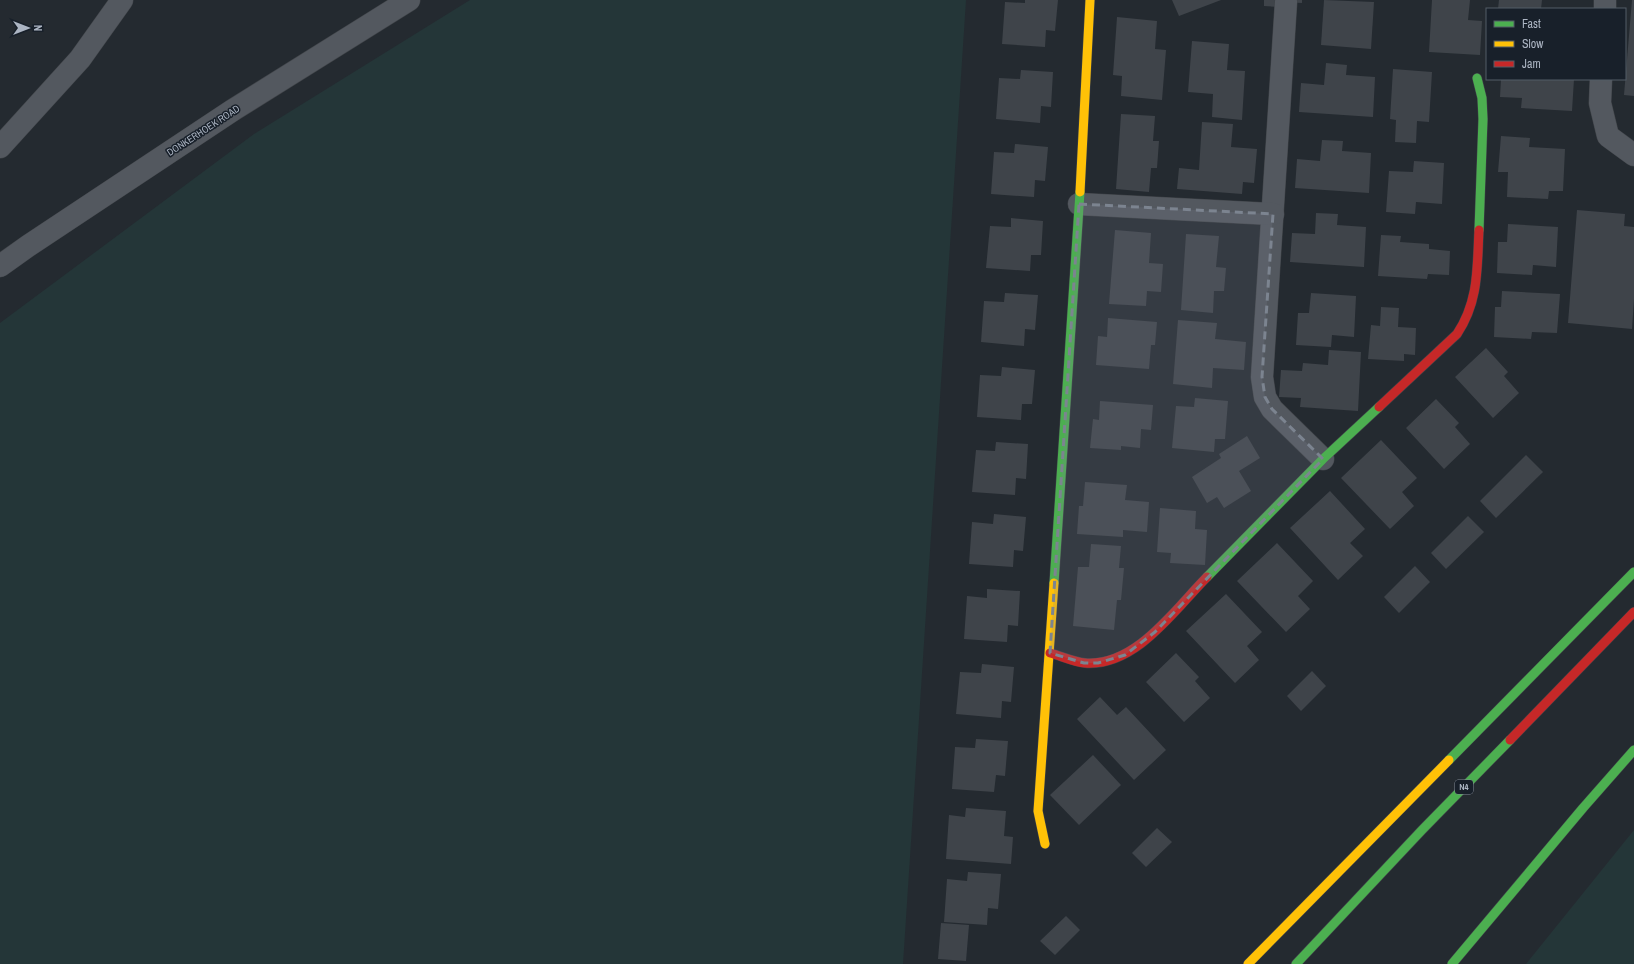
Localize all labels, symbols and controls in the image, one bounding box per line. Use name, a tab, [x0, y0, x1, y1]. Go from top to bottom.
north arrow	[8, 8, 48, 48]
legend	[1486, 8, 1626, 80]
text: Fast	[1522, 16, 1541, 32]
text: N	[31, 25, 45, 31]
text: Slow	[1522, 36, 1544, 52]
text: Jam	[1522, 56, 1541, 72]
street label: DONKERHOEK ROAD	[164, 102, 242, 159]
road number: N4	[1455, 780, 1473, 794]

